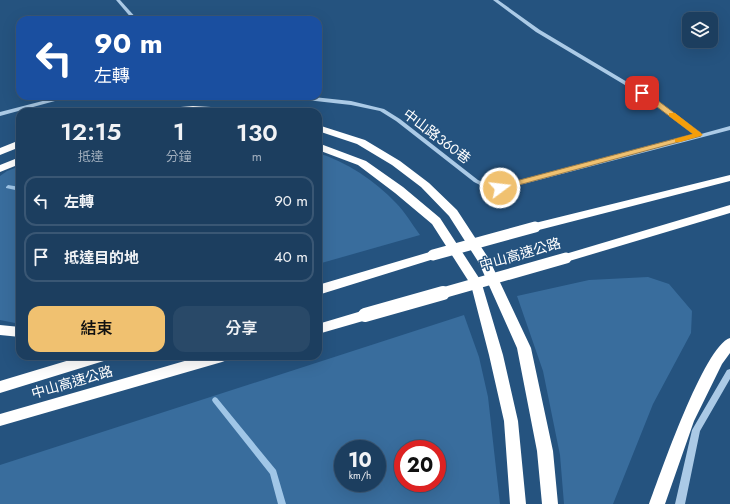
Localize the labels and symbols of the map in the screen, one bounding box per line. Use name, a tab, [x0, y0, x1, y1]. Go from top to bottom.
pin	[625, 76, 659, 110]
street label: 中山路360巷	[399, 104, 475, 168]
position arrow	[479, 167, 521, 209]
street label: 中山高速公路	[477, 233, 563, 275]
street label: 中山高速公路	[29, 361, 115, 403]
speed limit sign: 20	[394, 440, 446, 492]

